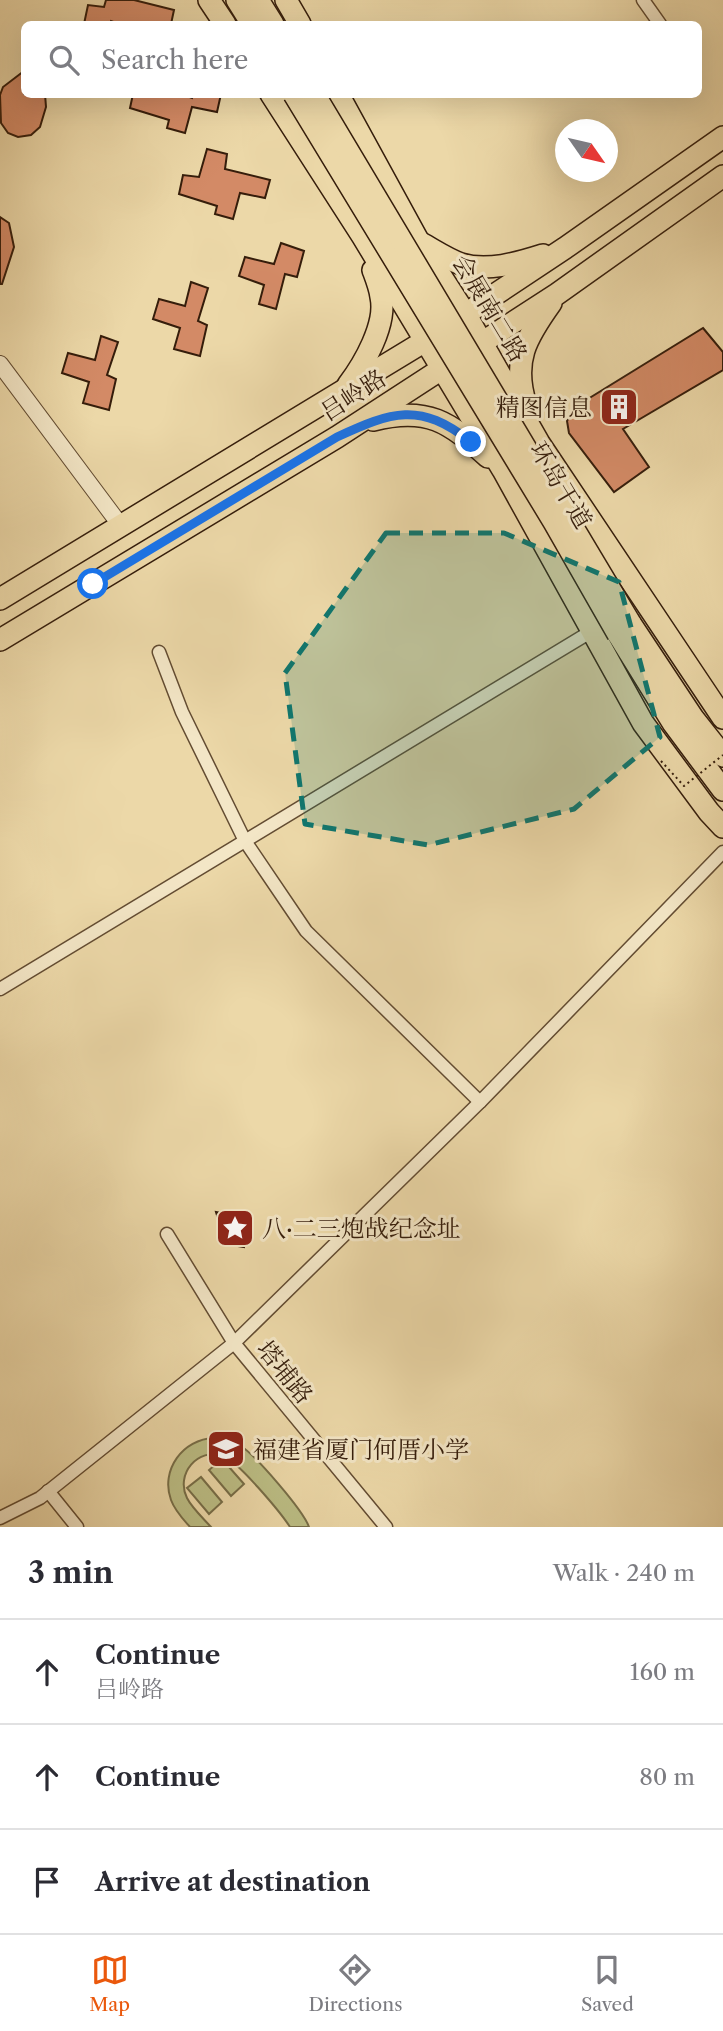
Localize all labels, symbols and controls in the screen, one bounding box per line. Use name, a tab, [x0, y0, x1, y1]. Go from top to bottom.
search box	[21, 21, 702, 98]
icon: search	[45, 41, 83, 79]
text: Search here	[101, 44, 248, 76]
north arrow	[555, 119, 618, 182]
street label: 会展南二路	[447, 249, 533, 367]
street label: 吕岭路	[315, 363, 391, 427]
building icon: 精图信息	[598, 386, 640, 428]
place label: 精图信息	[496, 393, 592, 422]
route end	[455, 426, 486, 457]
street label: 环岛干道	[524, 436, 598, 534]
route start	[77, 568, 108, 599]
place icon: 八·二三炮战纪念址	[214, 1207, 256, 1249]
place label: 八·二三炮战纪念址	[262, 1214, 461, 1243]
street label: 塔埔路	[251, 1335, 319, 1409]
school or university icon: 福建省厦门何厝小学	[205, 1428, 247, 1470]
place label: 福建省厦门何厝小学	[253, 1435, 469, 1464]
text: 3 min	[28, 1554, 114, 1591]
text: Walk · 240 m	[553, 1559, 695, 1587]
text: Continue	[95, 1639, 220, 1671]
icon: ahead	[28, 1653, 66, 1691]
text: 160 m	[630, 1658, 695, 1686]
text: 吕岭路	[95, 1675, 164, 1703]
icon: ahead	[28, 1758, 66, 1796]
text: Continue	[95, 1761, 220, 1793]
text: 80 m	[639, 1763, 695, 1791]
icon: arrive	[28, 1863, 66, 1901]
text: Arrive at destination	[95, 1866, 370, 1898]
tab: Map	[89, 1951, 130, 2016]
tab: Directions	[309, 1951, 402, 2016]
tab: Saved	[581, 1951, 634, 2016]

